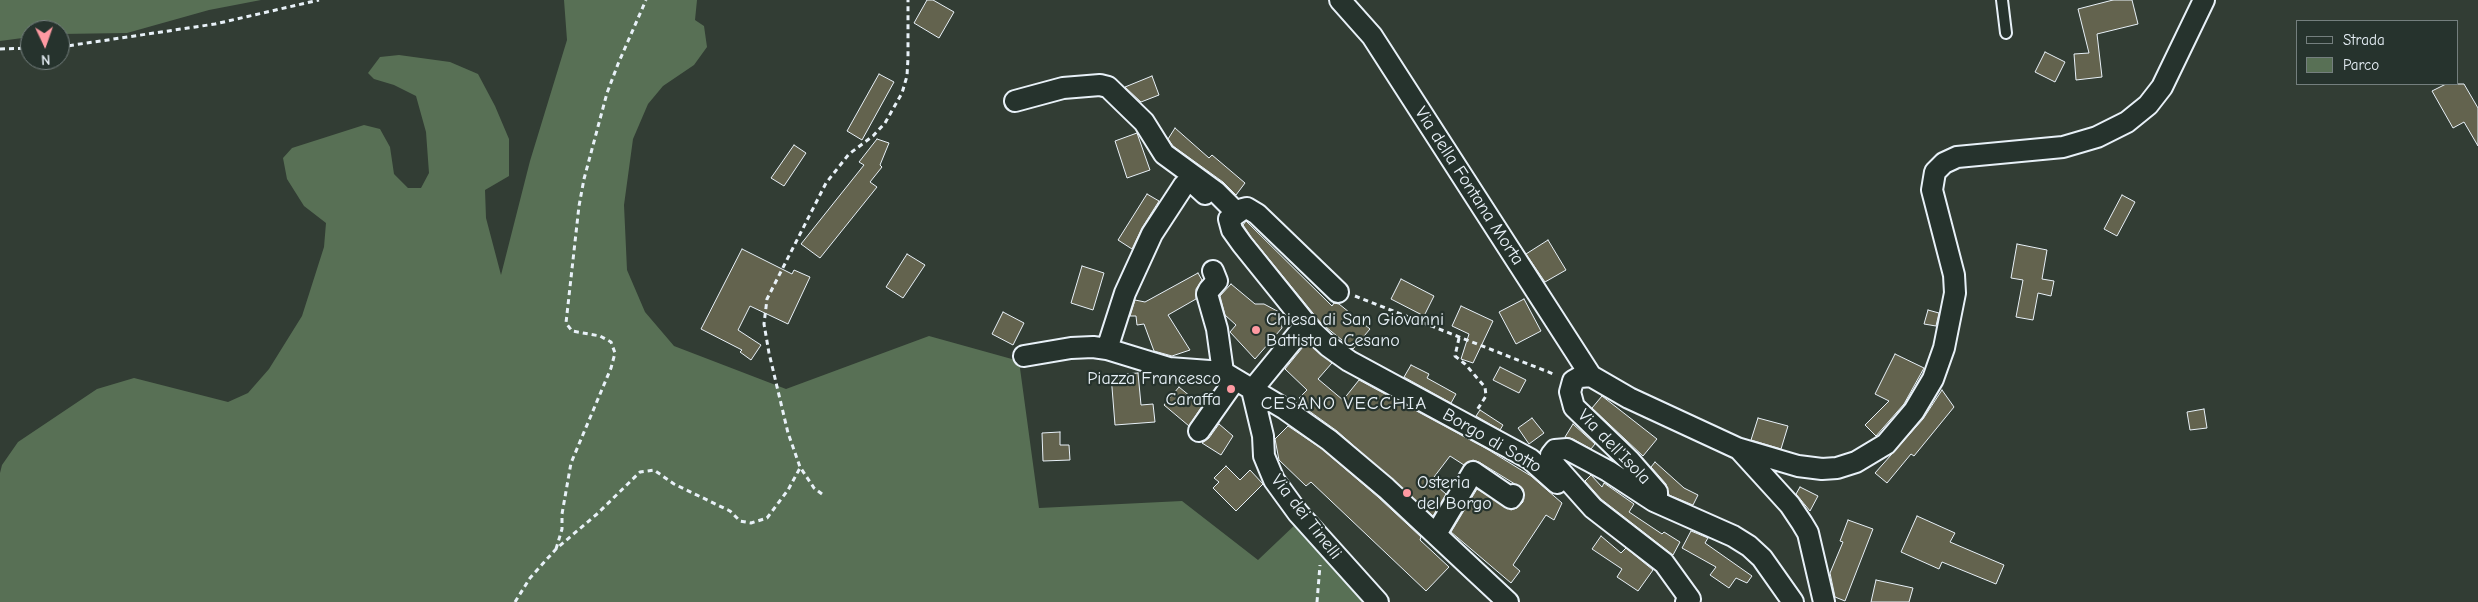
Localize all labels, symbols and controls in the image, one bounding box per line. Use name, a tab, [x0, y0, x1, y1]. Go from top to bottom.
north arrow	[20, 20, 70, 70]
legend	[2296, 20, 2458, 85]
text: Strada	[2343, 31, 2385, 49]
text: N	[41, 51, 51, 68]
text: Parco	[2343, 56, 2379, 74]
street label: Via della Fontana Morta	[1410, 103, 1528, 269]
place label: Chiesa di San Giovanni Battista a Cesano	[1266, 309, 1444, 352]
marker: Chiesa di San Giovanni Battista a Cesano	[1250, 324, 1262, 336]
place label: Piazza Francesco Caraffa	[1087, 368, 1221, 410]
marker: Piazza Francesco Caraffa	[1225, 383, 1237, 395]
district label: CESANO VECCHIA	[1259, 393, 1429, 415]
street label: Borgo di Sotto	[1439, 404, 1545, 478]
street label: Via dell'Isola	[1573, 405, 1655, 489]
street label: Via dei Tinelli	[1266, 470, 1346, 564]
place label: Osteria del Borgo	[1417, 472, 1492, 514]
marker: Osteria del Borgo	[1401, 487, 1413, 499]

